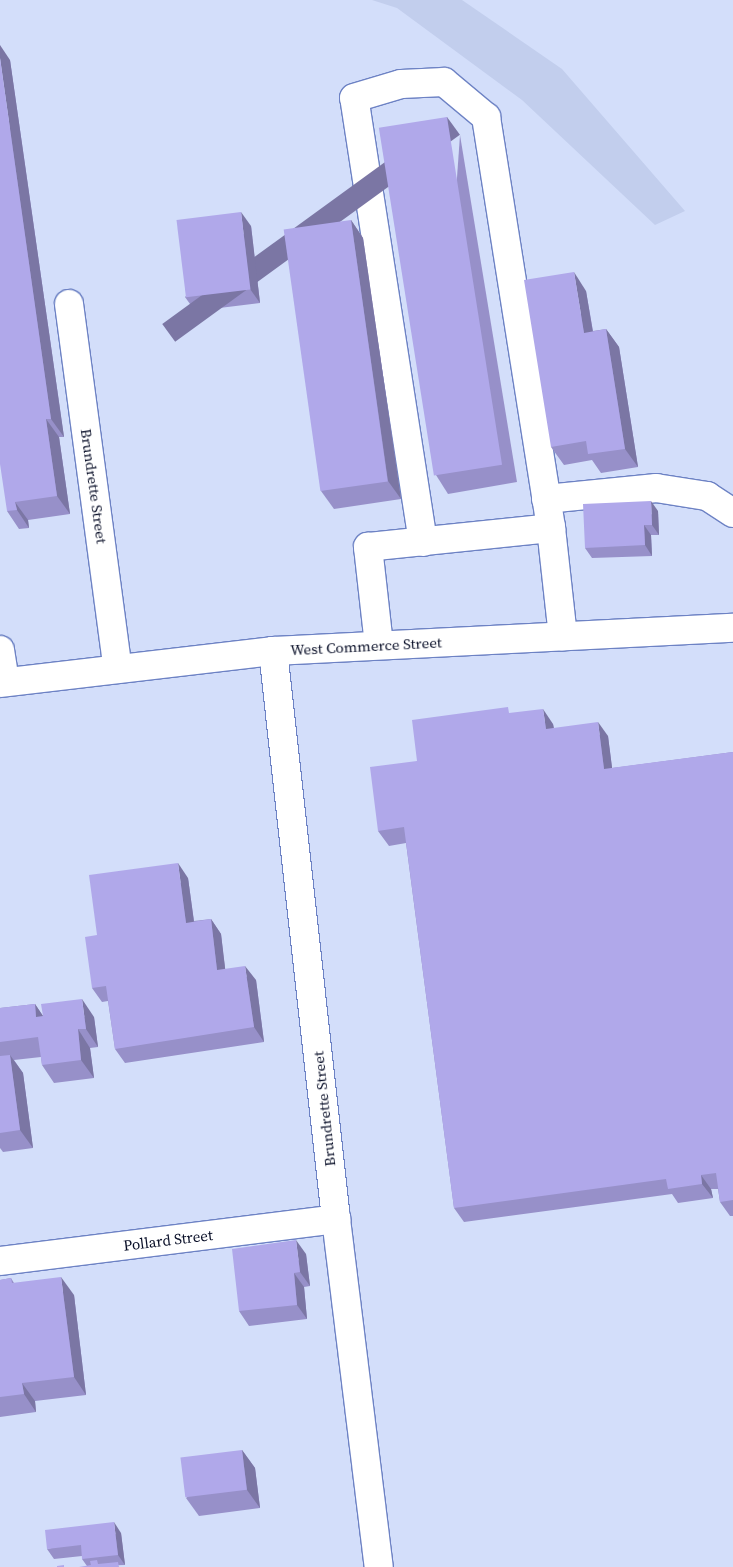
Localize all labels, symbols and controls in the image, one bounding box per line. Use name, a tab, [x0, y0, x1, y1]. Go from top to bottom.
street label: Brundrette Street	[77, 427, 111, 545]
street label: West Commerce Street	[290, 633, 442, 659]
street label: Brundrette Street	[309, 1050, 339, 1168]
street label: Pollard Street	[122, 1226, 214, 1254]

